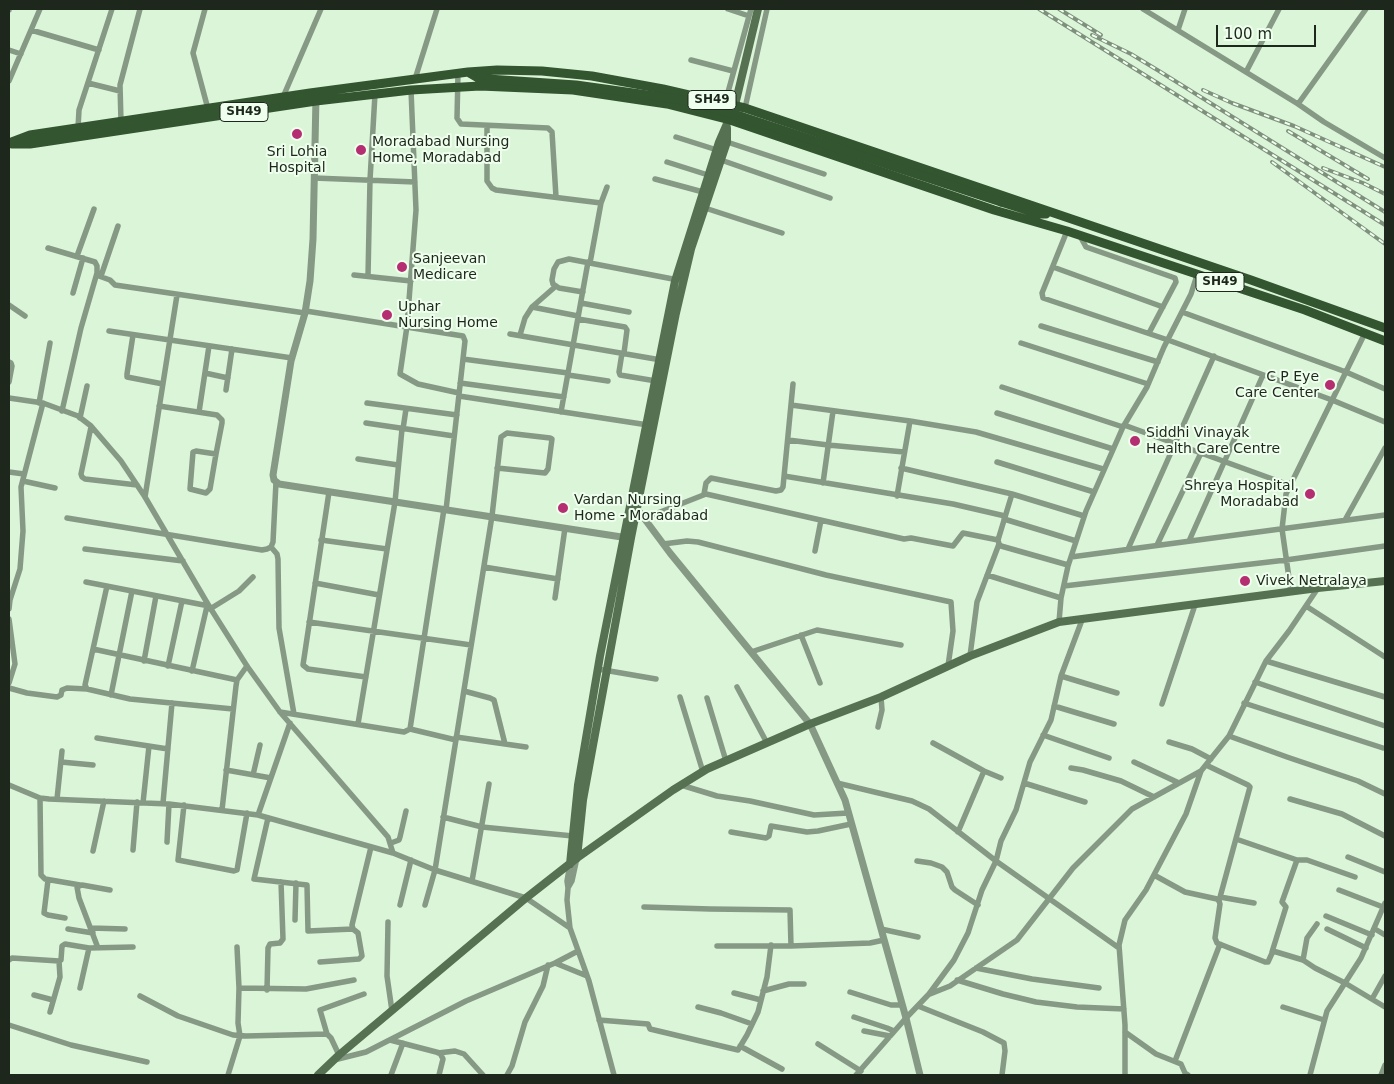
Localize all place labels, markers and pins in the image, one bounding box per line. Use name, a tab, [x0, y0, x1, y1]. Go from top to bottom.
marker: Sri Lohia Hospital	[290, 127, 304, 141]
place label: Moradabad Nursing Home, Moradabad	[372, 134, 509, 166]
marker: Moradabad Nursing Home, Moradabad	[354, 143, 368, 157]
place label: Sri Lohia Hospital	[267, 144, 327, 176]
place label: Sanjeevan Medicare	[413, 251, 486, 284]
marker: Sanjeevan Medicare	[395, 260, 409, 274]
place label: Uphar Nursing Home	[398, 299, 498, 332]
marker: Uphar Nursing Home	[380, 308, 394, 322]
place label: C P Eye Care Center	[1235, 369, 1319, 402]
marker: C P Eye Care Center	[1323, 378, 1337, 392]
place label: Siddhi Vinayak Health Care Centre	[1146, 425, 1280, 458]
marker: Siddhi Vinayak Health Care Centre	[1128, 434, 1142, 448]
place label: Shreya Hospital, Moradabad	[1184, 478, 1299, 511]
marker: Shreya Hospital, Moradabad	[1303, 487, 1317, 501]
place label: Vardan Nursing Home - Moradabad	[574, 492, 708, 524]
marker: Vardan Nursing Home - Moradabad	[556, 501, 570, 515]
place label: Vivek Netralaya	[1256, 573, 1367, 589]
marker: Vivek Netralaya	[1238, 574, 1252, 588]

